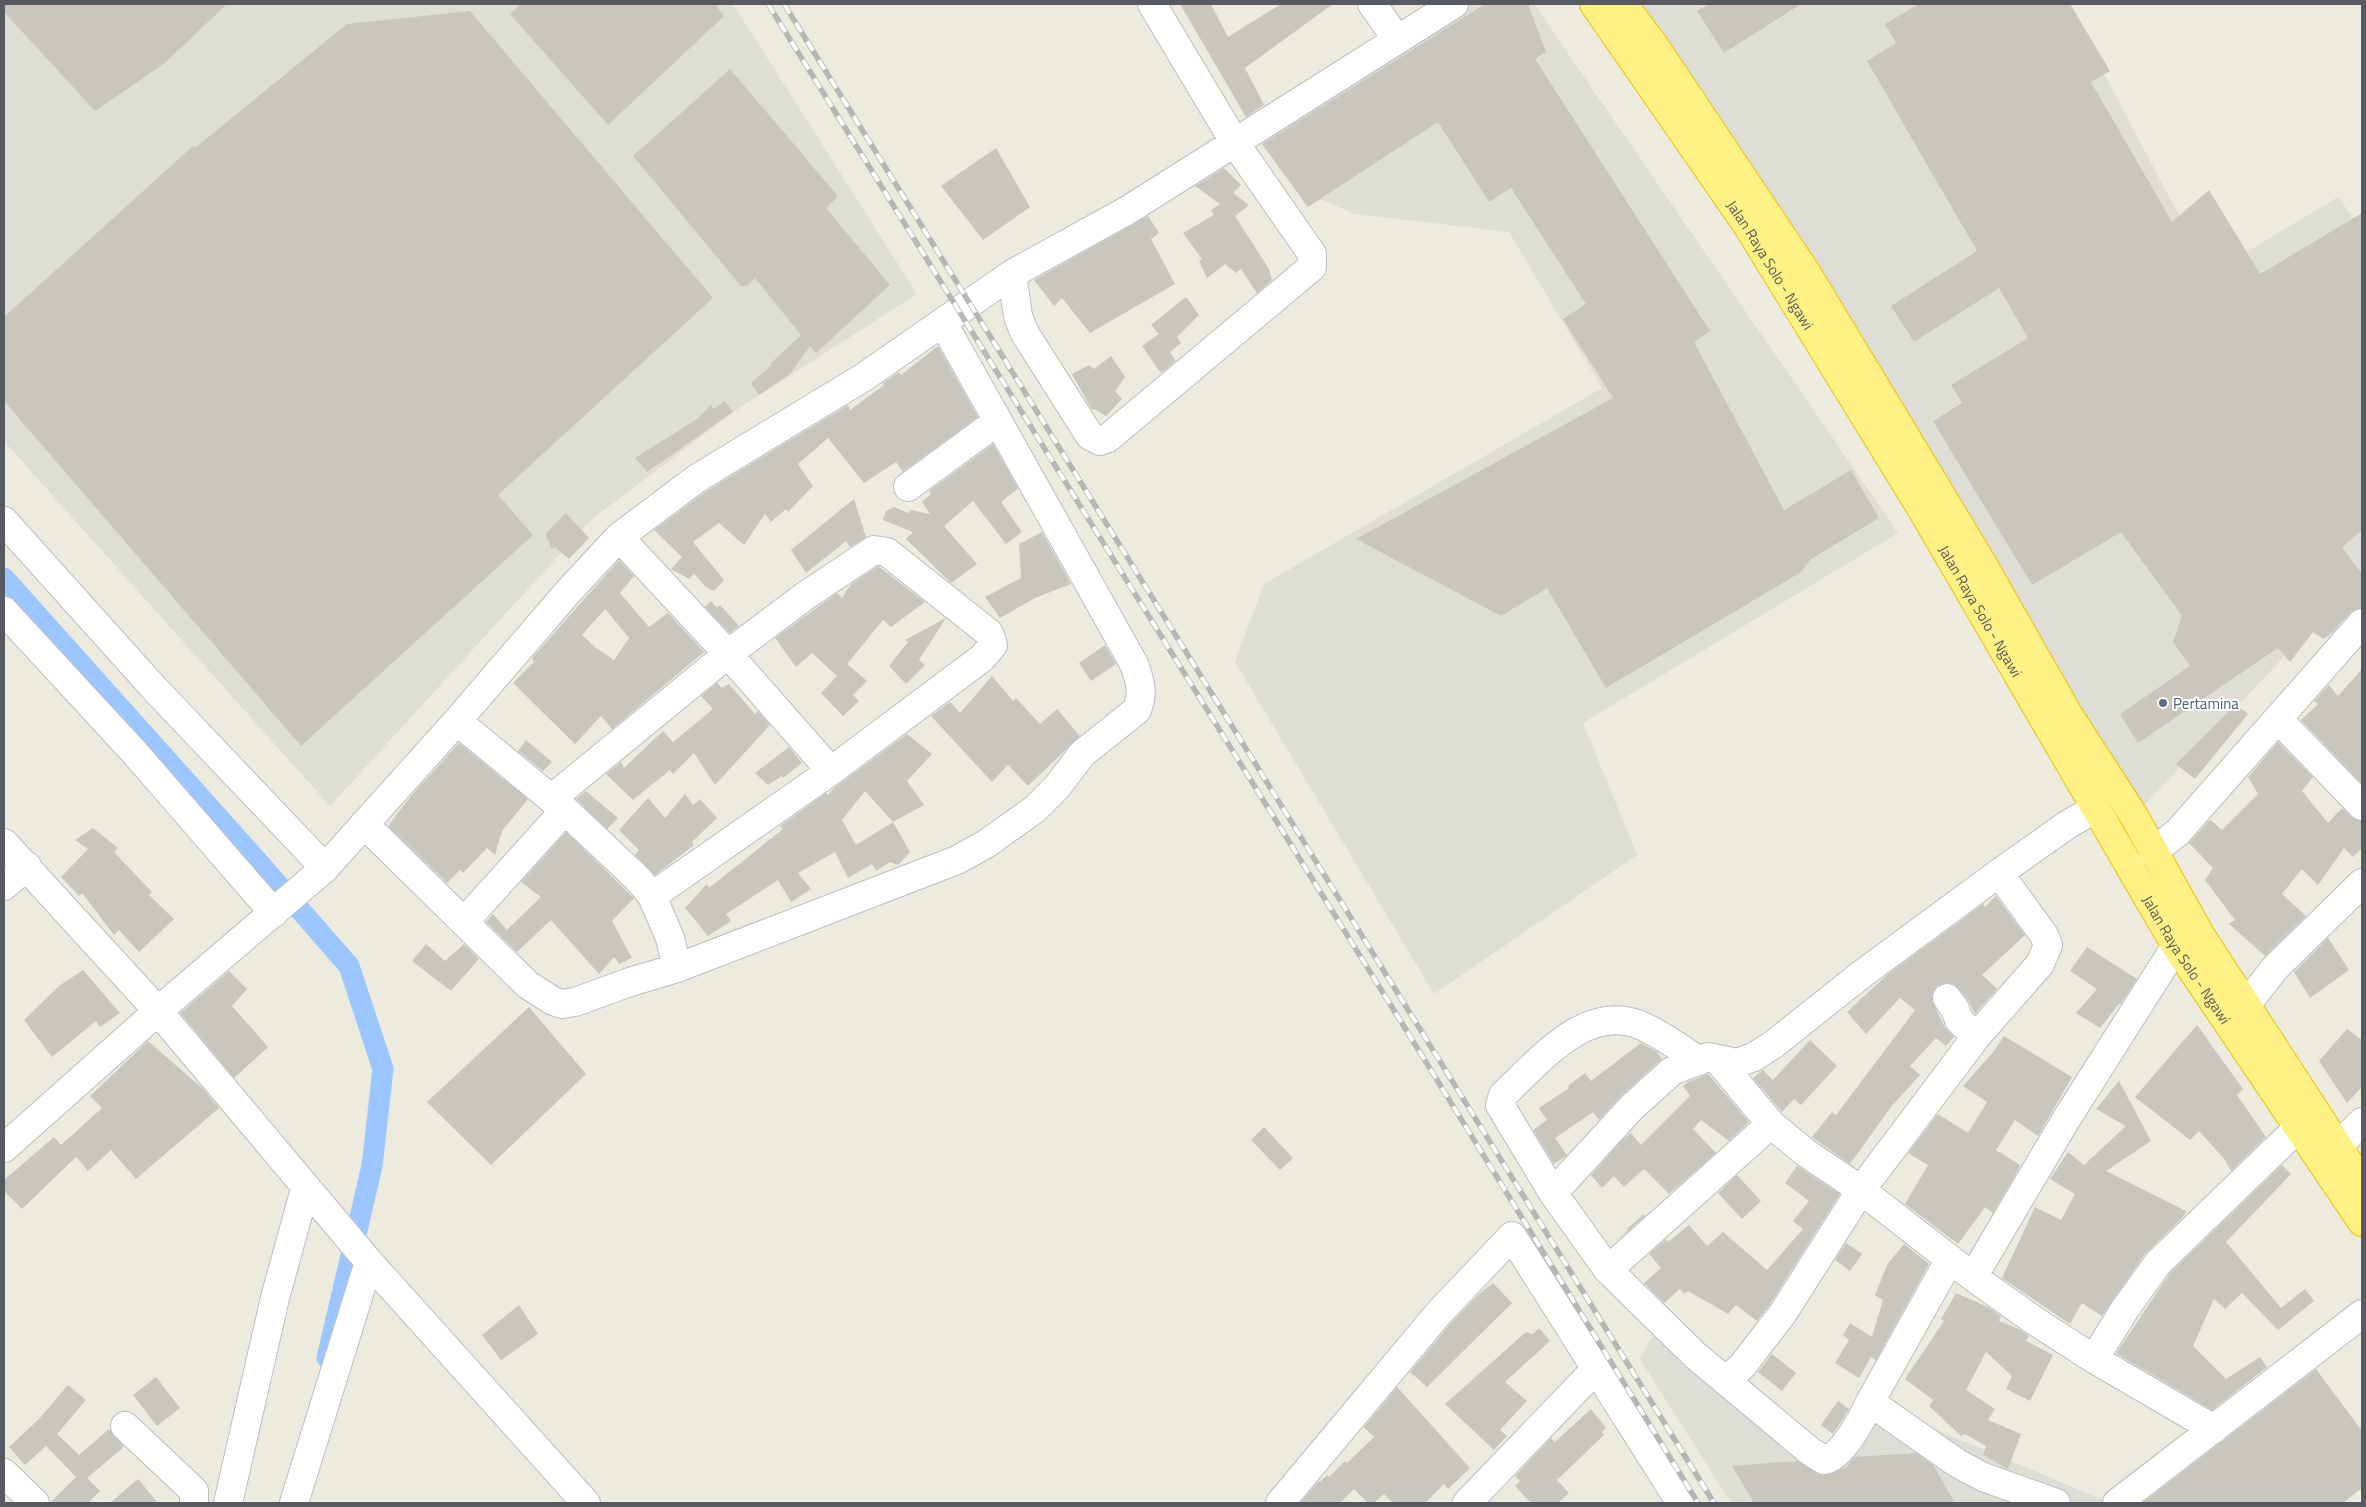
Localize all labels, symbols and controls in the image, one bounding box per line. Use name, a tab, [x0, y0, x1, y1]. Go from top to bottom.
street label: Jalan Raya Solo - Ngawi	[1721, 195, 1820, 334]
street label: Jalan Raya Solo - Ngawi	[1933, 540, 2028, 681]
place label: Pertamina	[2173, 692, 2239, 715]
marker: Pertamina	[2157, 697, 2169, 709]
street label: Jalan Raya Solo - Ngawi	[2137, 890, 2237, 1029]

